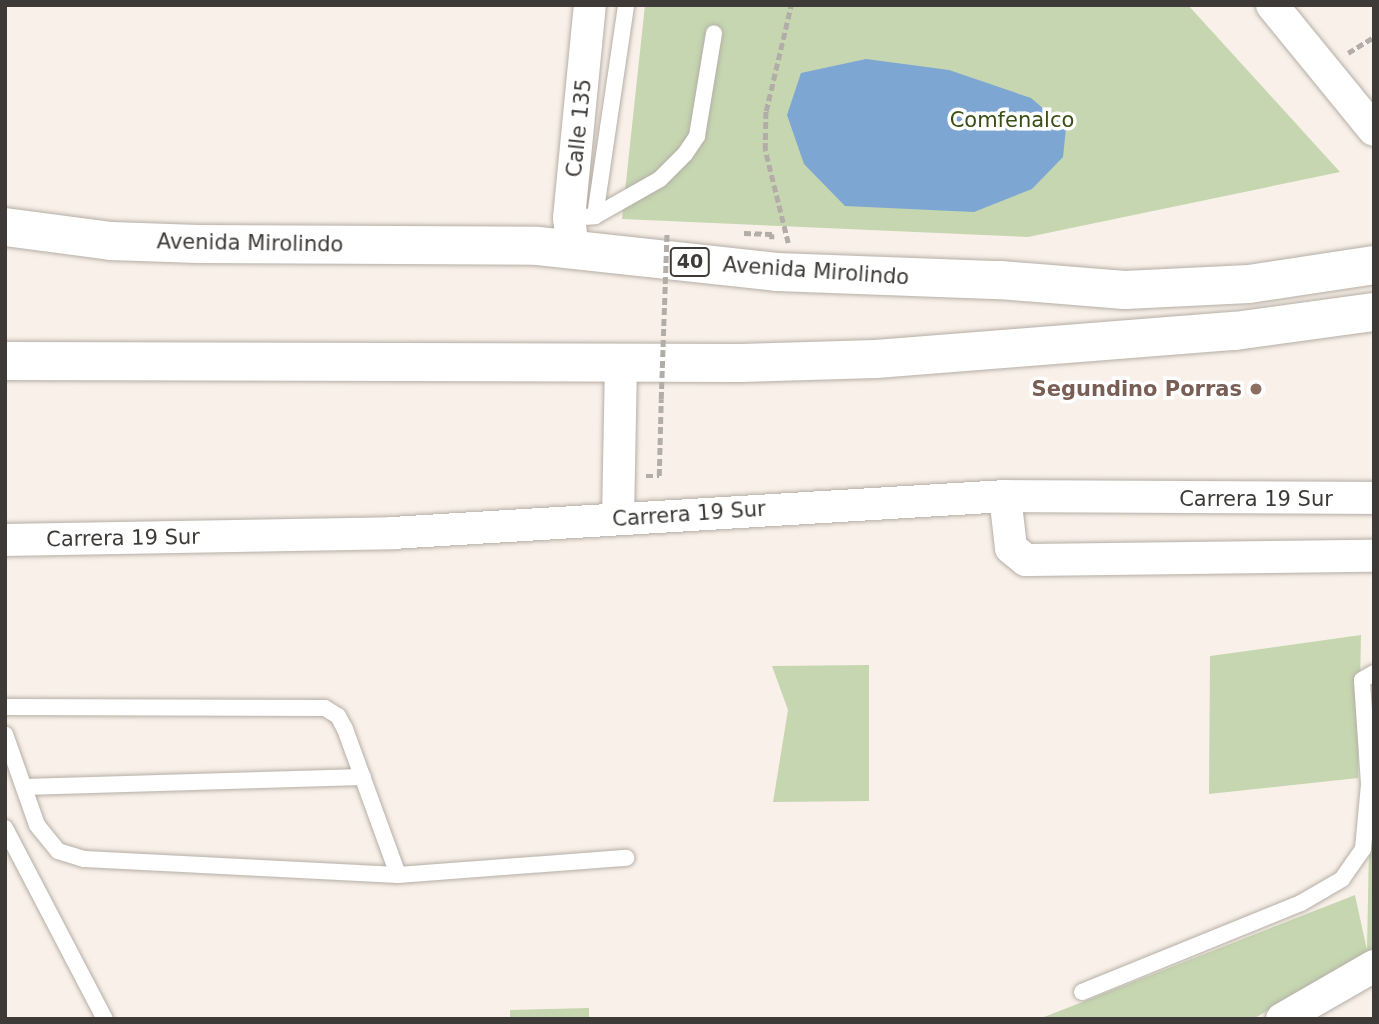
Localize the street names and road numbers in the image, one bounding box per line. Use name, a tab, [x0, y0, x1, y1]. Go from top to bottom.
street label: Calle 135	[561, 78, 597, 178]
street label: Avenida Mirolindo	[156, 229, 344, 257]
road number: 40	[669, 246, 711, 278]
street label: Avenida Mirolindo	[722, 252, 910, 290]
street label: Carrera 19 Sur	[1179, 486, 1333, 512]
street label: Carrera 19 Sur	[611, 496, 767, 532]
street label: Carrera 19 Sur	[46, 524, 200, 552]

